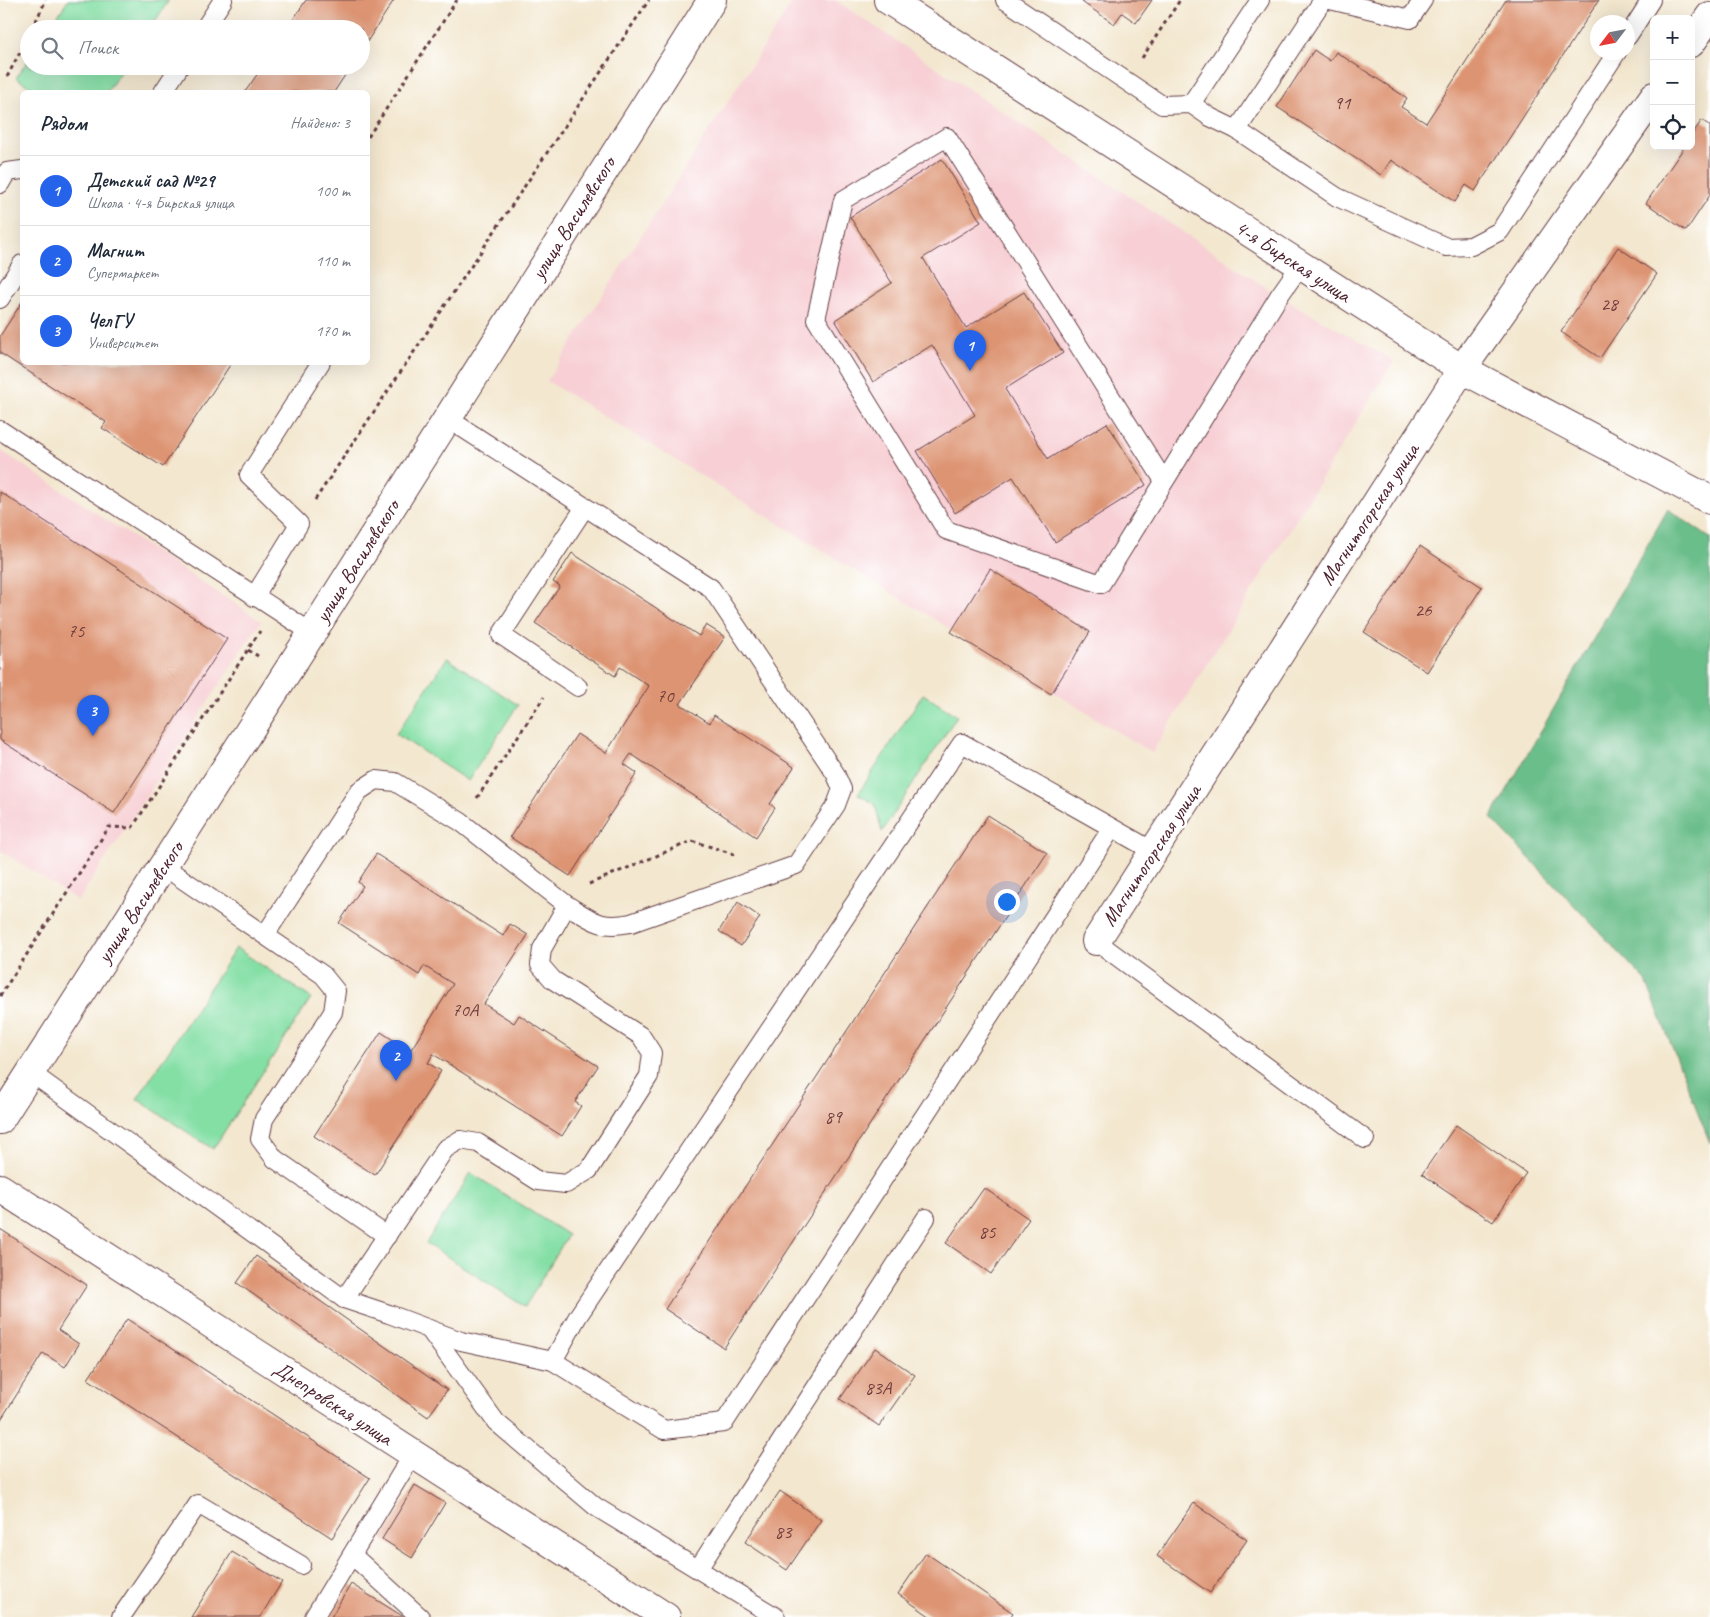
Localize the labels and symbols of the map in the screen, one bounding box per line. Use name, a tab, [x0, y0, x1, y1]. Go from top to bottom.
north arrow	[1590, 15, 1635, 60]
house number: 91	[1333, 91, 1352, 115]
street label: улица Василевского	[524, 150, 622, 286]
street label: 4-я Бирская улица	[1230, 214, 1357, 309]
house number: 28	[1600, 292, 1620, 316]
pin: 1	[954, 330, 986, 371]
street label: Магнитогорская улица	[1314, 436, 1426, 590]
street label: улица Василевского	[308, 493, 406, 629]
house number: 26	[1414, 598, 1433, 622]
house number: 75	[67, 619, 86, 643]
house number: 70	[656, 684, 675, 708]
pin: 3	[77, 695, 109, 736]
street label: Магнитогорская улица	[1096, 777, 1208, 931]
street label: улица Василевского	[90, 834, 190, 969]
your location	[994, 889, 1020, 915]
house number: 70А	[452, 998, 480, 1022]
pin: 2	[380, 1040, 412, 1081]
house number: 89	[824, 1105, 843, 1129]
house number: 85	[978, 1220, 997, 1244]
street label: Днепровская улица	[269, 1355, 399, 1452]
house number: 83А	[865, 1376, 893, 1400]
house number: 83	[774, 1520, 793, 1544]

